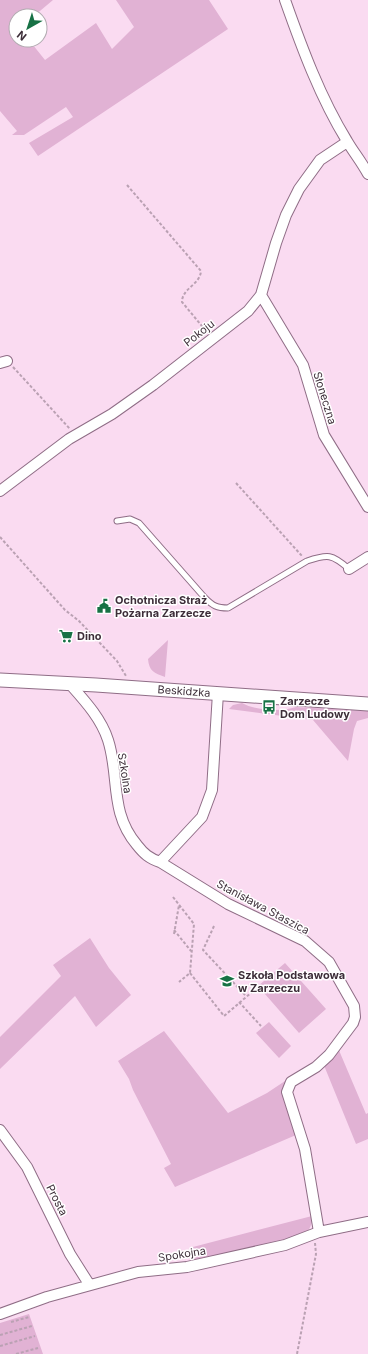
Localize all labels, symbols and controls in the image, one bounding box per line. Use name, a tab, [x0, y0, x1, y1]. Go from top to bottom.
north arrow	[8, 8, 48, 48]
text: N	[14, 28, 29, 44]
street label: Pokoju	[181, 317, 217, 349]
street label: Słoneczna	[310, 370, 340, 426]
place label: Ochotnicza Straż Pożarna Zarzecze	[115, 593, 212, 620]
public building icon: Ochotnicza Straż Pożarna Zarzecze	[96, 598, 112, 614]
supermarket icon: Dino	[58, 628, 74, 644]
place label: Dino	[77, 629, 102, 643]
street label: Beskidzka	[157, 682, 211, 700]
place label: Zarzecze Dom Ludowy	[280, 694, 350, 721]
bus stop icon: Zarzecze Dom Ludowy	[261, 699, 277, 715]
street label: Szkolna	[115, 752, 135, 794]
street label: Stanisława Staszica	[214, 877, 312, 937]
place label: Szkoła Podstawowa w Zarzeczu	[238, 968, 345, 995]
school or university icon: Szkoła Podstawowa w Zarzeczu	[219, 973, 235, 989]
street label: Prosta	[43, 1182, 71, 1218]
street label: Spokojna	[157, 1243, 207, 1265]

